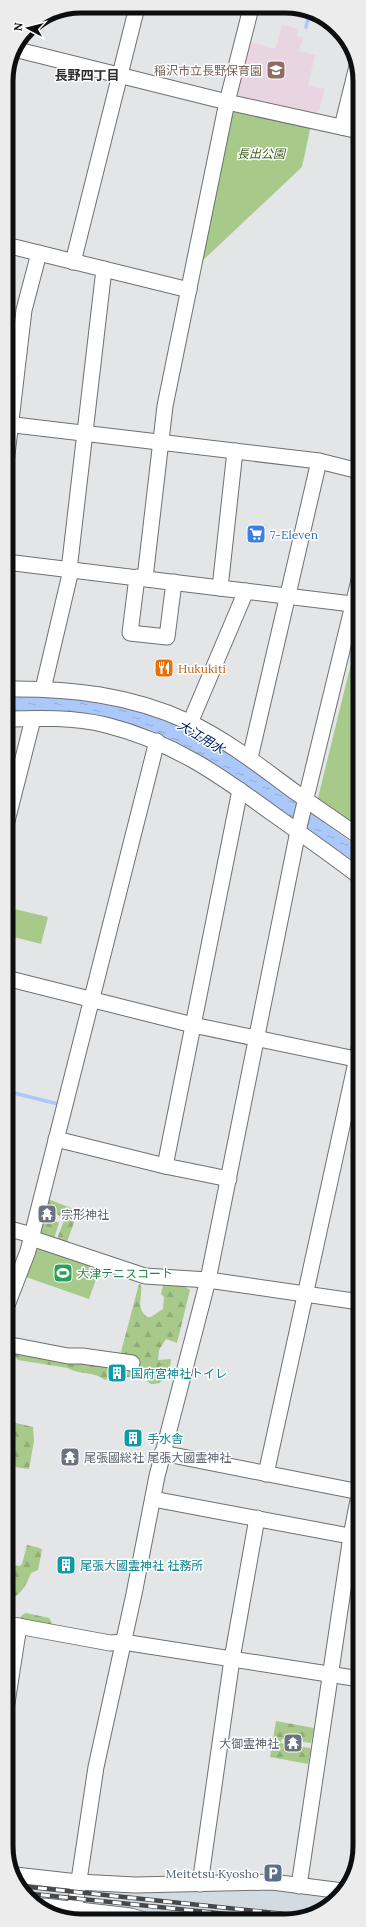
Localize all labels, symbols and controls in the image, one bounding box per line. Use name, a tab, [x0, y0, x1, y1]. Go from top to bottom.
north arrow	[8, 8, 48, 48]
text: N	[11, 21, 26, 32]
school or university icon: 稲沢市立長野保育園	[265, 59, 287, 81]
place label: 稲沢市立長野保育園	[154, 63, 262, 78]
district label: 長野四丁目	[54, 67, 120, 84]
park label: 長出公園	[237, 146, 287, 161]
supermarket icon: 7-Eleven	[245, 523, 267, 545]
place label: 7-Eleven	[270, 527, 318, 542]
restaurant icon: Hukukiti	[153, 657, 175, 679]
place label: Hukukiti	[178, 661, 226, 676]
water label: 大江用水	[174, 716, 229, 759]
temple icon: 宗形神社	[36, 1203, 58, 1225]
place label: 宗形神社	[61, 1207, 109, 1222]
sports icon: 大津テニスコート	[52, 1262, 74, 1284]
place label: 大津テニスコート	[77, 1266, 173, 1281]
building icon: 国府宮神社トイレ	[106, 1362, 128, 1384]
place label: 国府宮神社トイレ	[131, 1366, 227, 1381]
building icon: 手水舎	[122, 1427, 144, 1449]
place label: 手水舎	[147, 1431, 183, 1446]
temple icon: 尾張國総社 尾張大國霊神社	[59, 1446, 81, 1468]
place label: 尾張國総社 尾張大國霊神社	[84, 1450, 231, 1465]
building icon: 尾張大國霊神社 社務所	[55, 1554, 77, 1576]
place label: 尾張大國霊神社 社務所	[80, 1558, 203, 1573]
temple icon: 大御霊神社	[282, 1732, 304, 1754]
place label: 大御霊神社	[219, 1736, 279, 1751]
parking icon: Meitetsu Kyosho	[262, 1862, 284, 1884]
place label: Meitetsu Kyosho	[166, 1866, 259, 1881]

